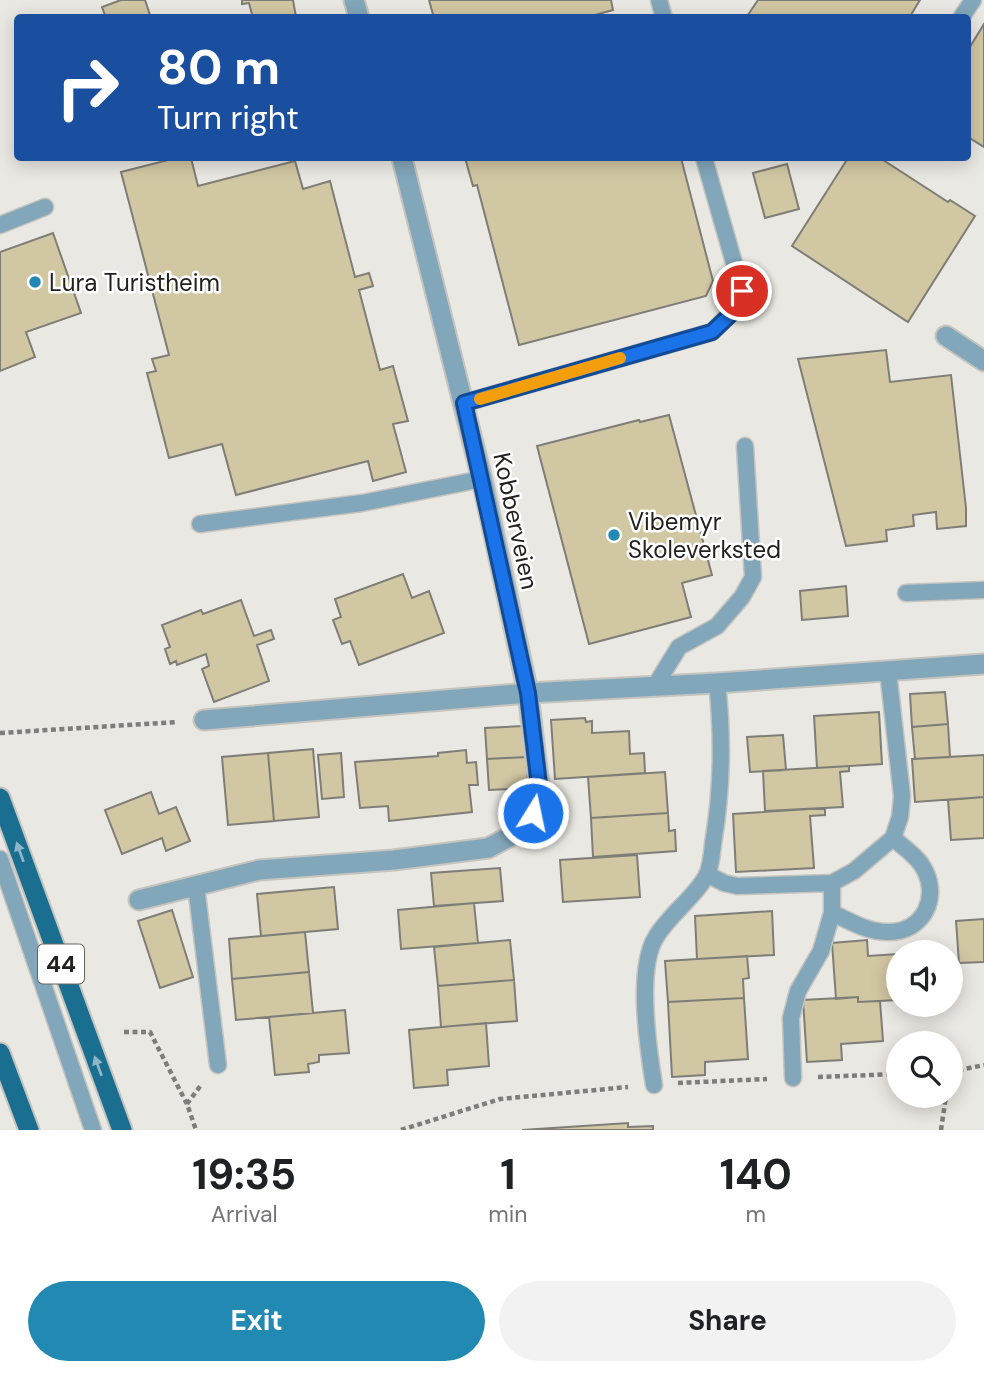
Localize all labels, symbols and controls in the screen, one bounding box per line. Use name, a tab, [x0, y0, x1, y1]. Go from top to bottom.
text: 80 m	[157, 35, 280, 99]
icon: right	[42, 42, 133, 133]
text: Turn right	[157, 97, 299, 139]
pin	[712, 261, 772, 321]
place label: Lura Turistheim	[49, 267, 220, 298]
icon: arrive	[723, 272, 761, 310]
marker: Lura Turistheim	[27, 274, 43, 290]
street label: Kobberveien	[486, 450, 546, 592]
place label: Vibemyr Skoleverksted	[628, 506, 781, 565]
marker: Vibemyr Skoleverksted	[606, 527, 622, 543]
position arrow	[496, 776, 570, 850]
one-way arrow	[14, 842, 25, 863]
map controls	[886, 940, 963, 1108]
button: sound	[886, 940, 963, 1017]
road number: 44	[38, 945, 84, 984]
button: search	[886, 1031, 963, 1108]
one-way arrow	[93, 1055, 104, 1076]
text: 19:35	[192, 1147, 296, 1202]
text: 1	[500, 1147, 516, 1202]
text: 140	[720, 1147, 792, 1202]
text: Arrival	[211, 1199, 278, 1229]
text: min	[488, 1199, 528, 1229]
text: m	[746, 1199, 766, 1229]
button: Exit	[28, 1281, 485, 1361]
button: Share	[499, 1281, 956, 1361]

